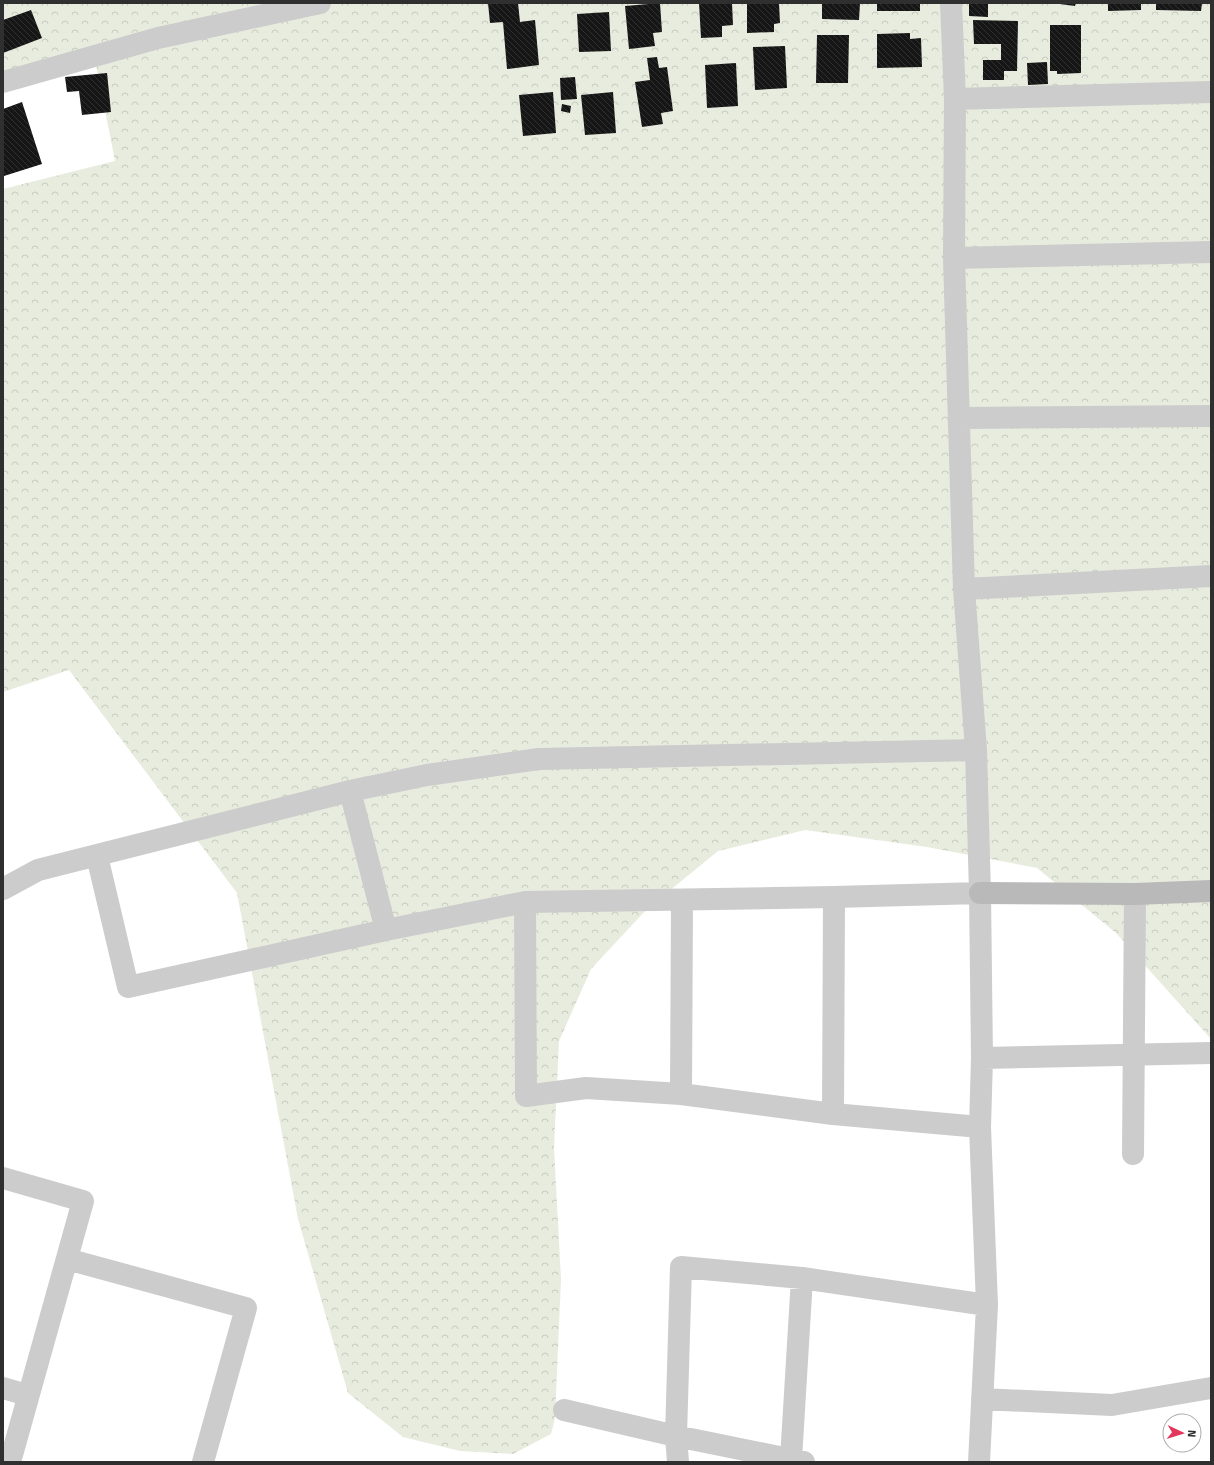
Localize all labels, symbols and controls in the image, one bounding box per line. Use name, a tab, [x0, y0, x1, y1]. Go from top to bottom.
north arrow	[1162, 1413, 1202, 1453]
text: N	[1185, 1430, 1198, 1438]

